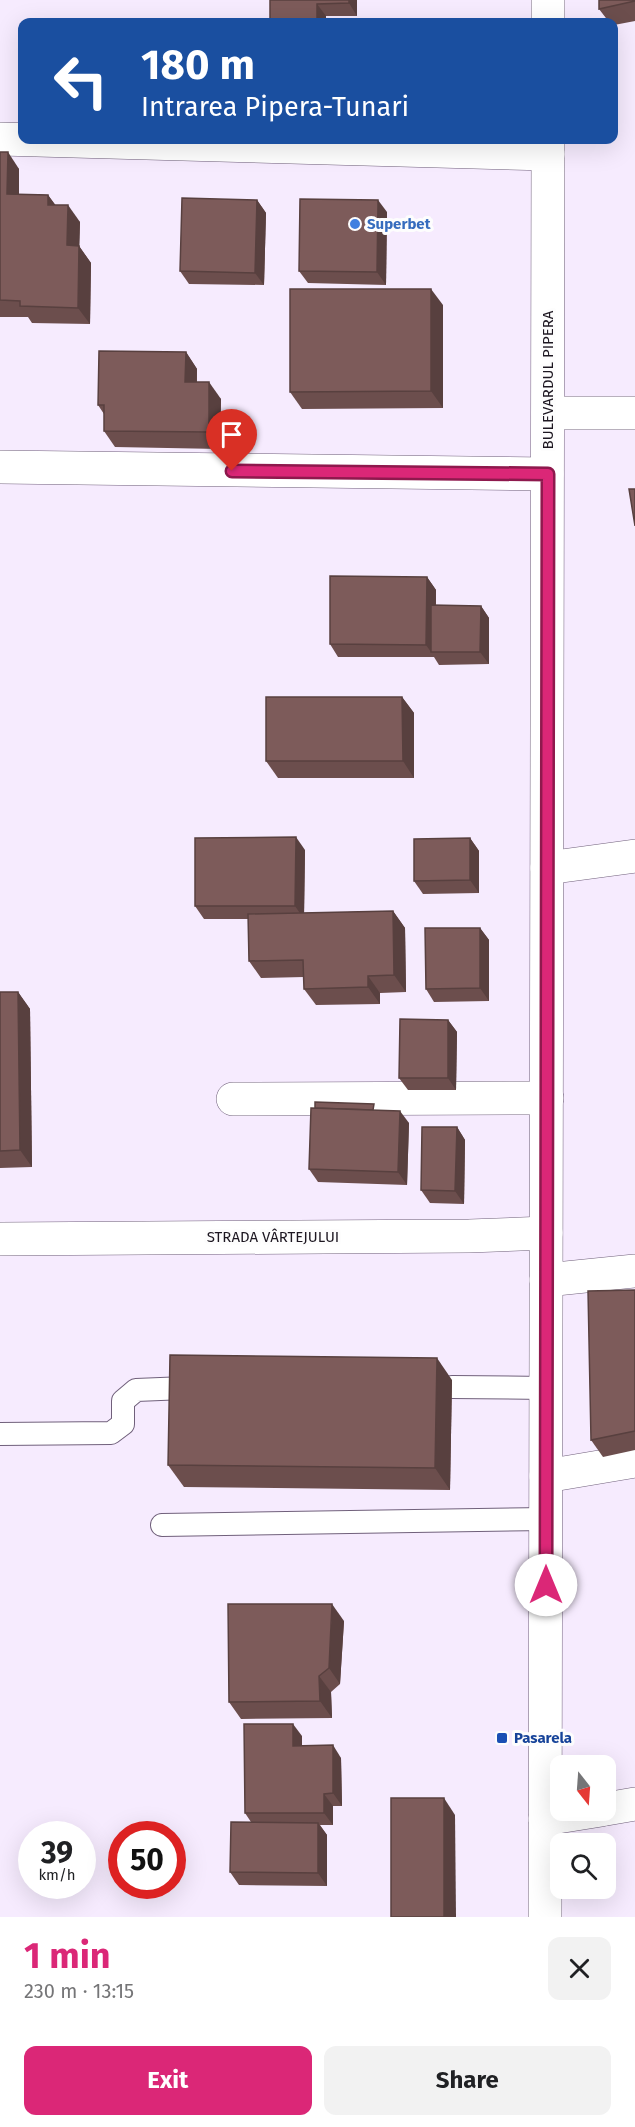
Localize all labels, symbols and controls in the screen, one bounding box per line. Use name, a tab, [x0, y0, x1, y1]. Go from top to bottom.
text: 180 m	[141, 40, 255, 90]
icon: left	[42, 42, 120, 120]
text: Intrarea Pipera-Tunari	[141, 91, 409, 123]
place label: Superbet	[367, 215, 431, 233]
marker: Superbet	[348, 217, 362, 231]
street label: BULEVARDUL PIPERA	[539, 310, 557, 449]
pin	[206, 409, 257, 471]
icon: arrive	[215, 418, 248, 451]
street label: STRADA VÂRTEJULUI	[207, 1228, 339, 1246]
position arrow	[514, 1553, 578, 1617]
place label: Pasarela	[514, 1729, 572, 1747]
marker: Pasarela	[495, 1731, 509, 1745]
north arrow	[550, 1755, 616, 1821]
map controls	[550, 1755, 616, 1899]
speed limit sign: 50	[108, 1821, 186, 1899]
button: search	[550, 1833, 616, 1899]
text: 39	[41, 1835, 73, 1871]
text: km/h	[38, 1866, 76, 1884]
text: 1 min	[24, 1934, 111, 1978]
button: close	[548, 1937, 611, 2000]
text: 230 m · 13:15	[24, 1979, 134, 2003]
button: Exit	[24, 2046, 312, 2115]
button: Share	[324, 2046, 611, 2115]

